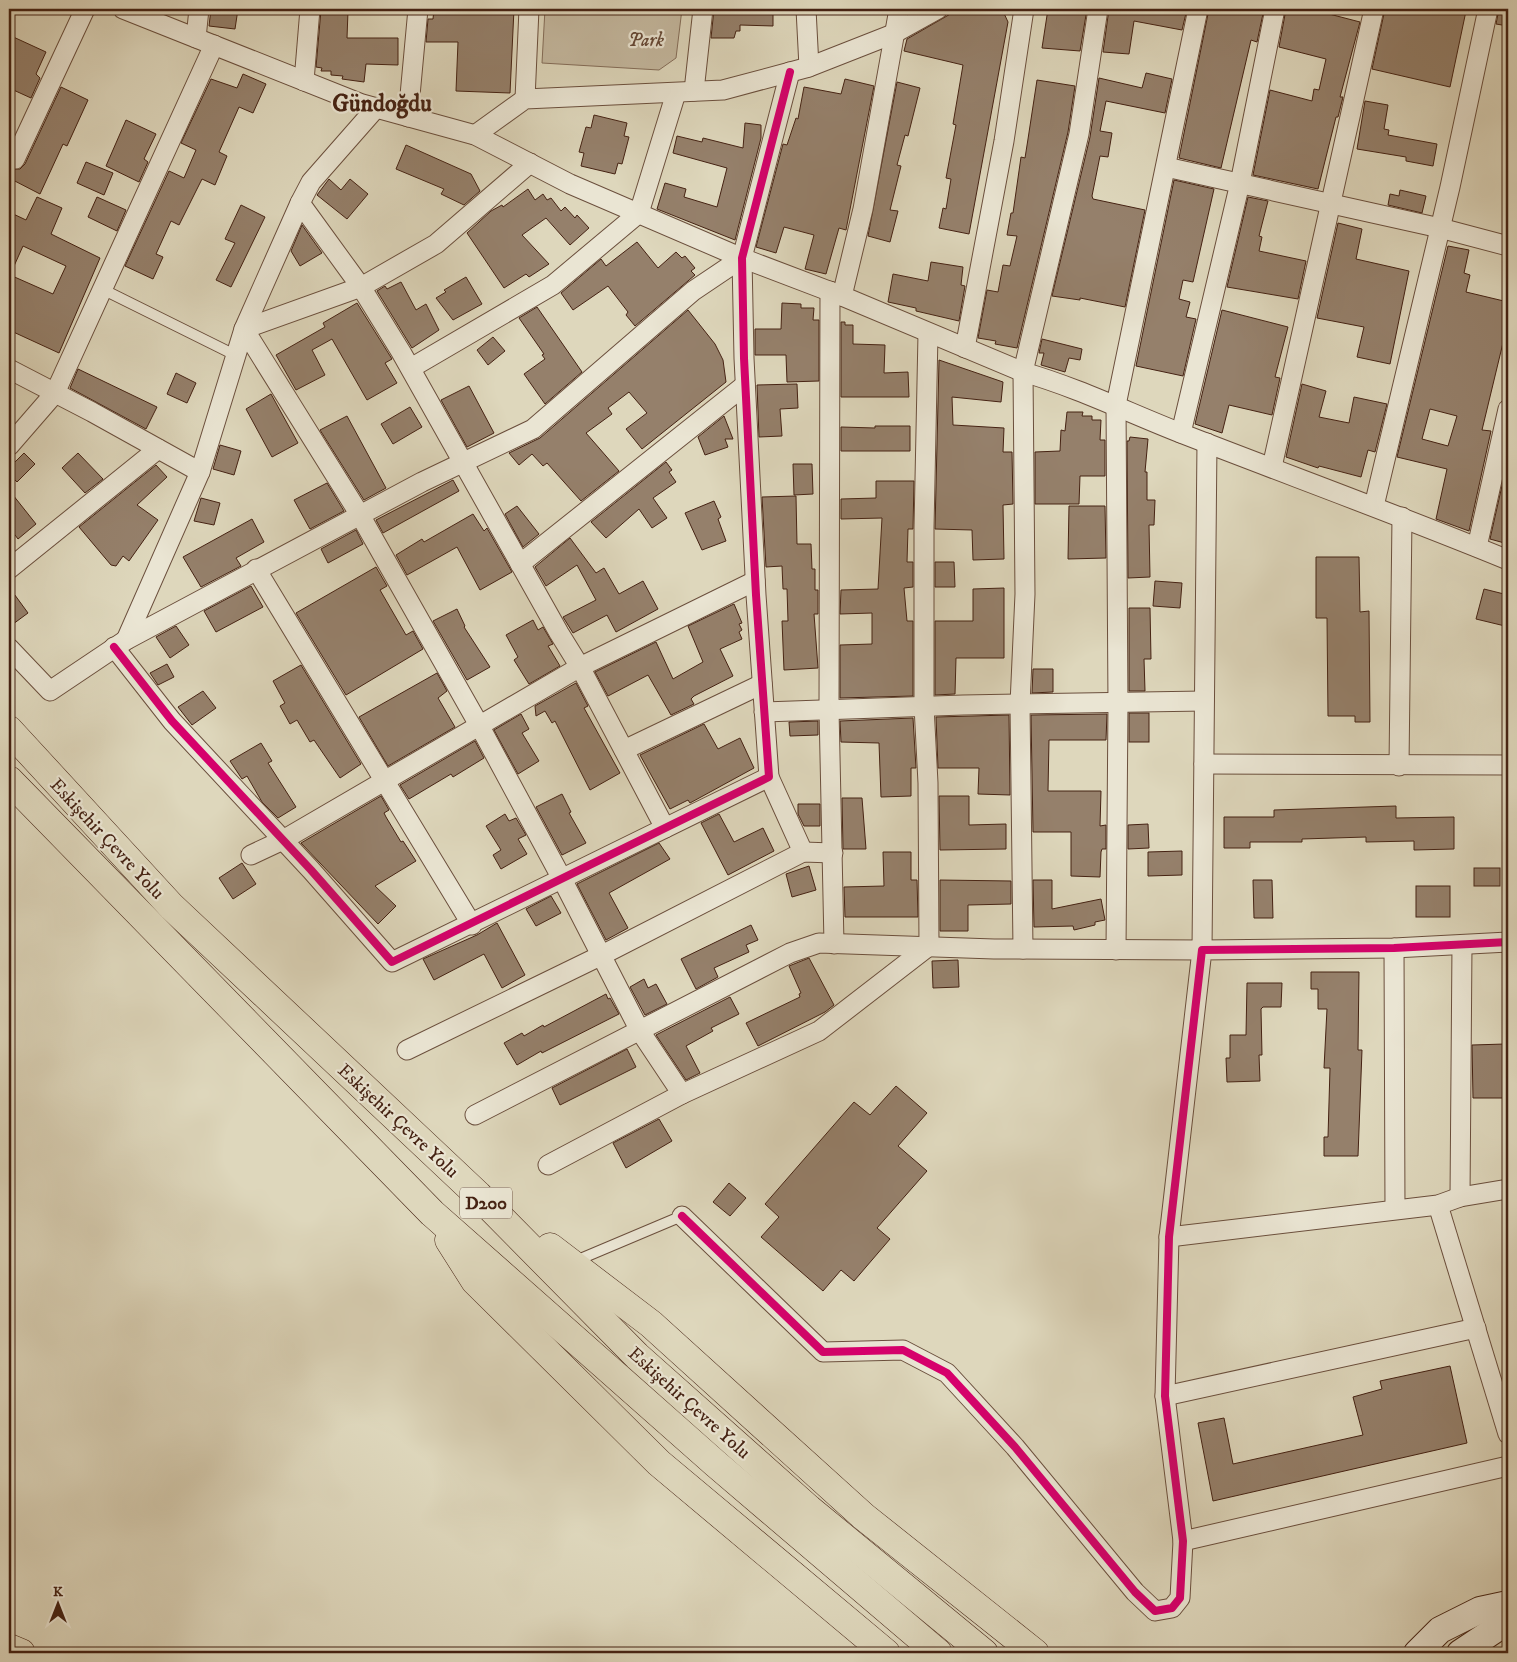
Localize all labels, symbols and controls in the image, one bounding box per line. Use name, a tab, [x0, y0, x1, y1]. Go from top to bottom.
park label: Park	[628, 29, 664, 52]
district label: Gündoğdu	[332, 89, 432, 119]
street label: Eskişehir Çevre Yolu	[45, 774, 169, 904]
street label: Eskişehir Çevre Yolu	[333, 1059, 463, 1183]
road number: D200	[460, 1188, 512, 1218]
street label: Eskişehir Çevre Yolu	[623, 1342, 755, 1464]
north arrow	[32, 1580, 82, 1630]
text: K	[53, 1583, 64, 1601]

